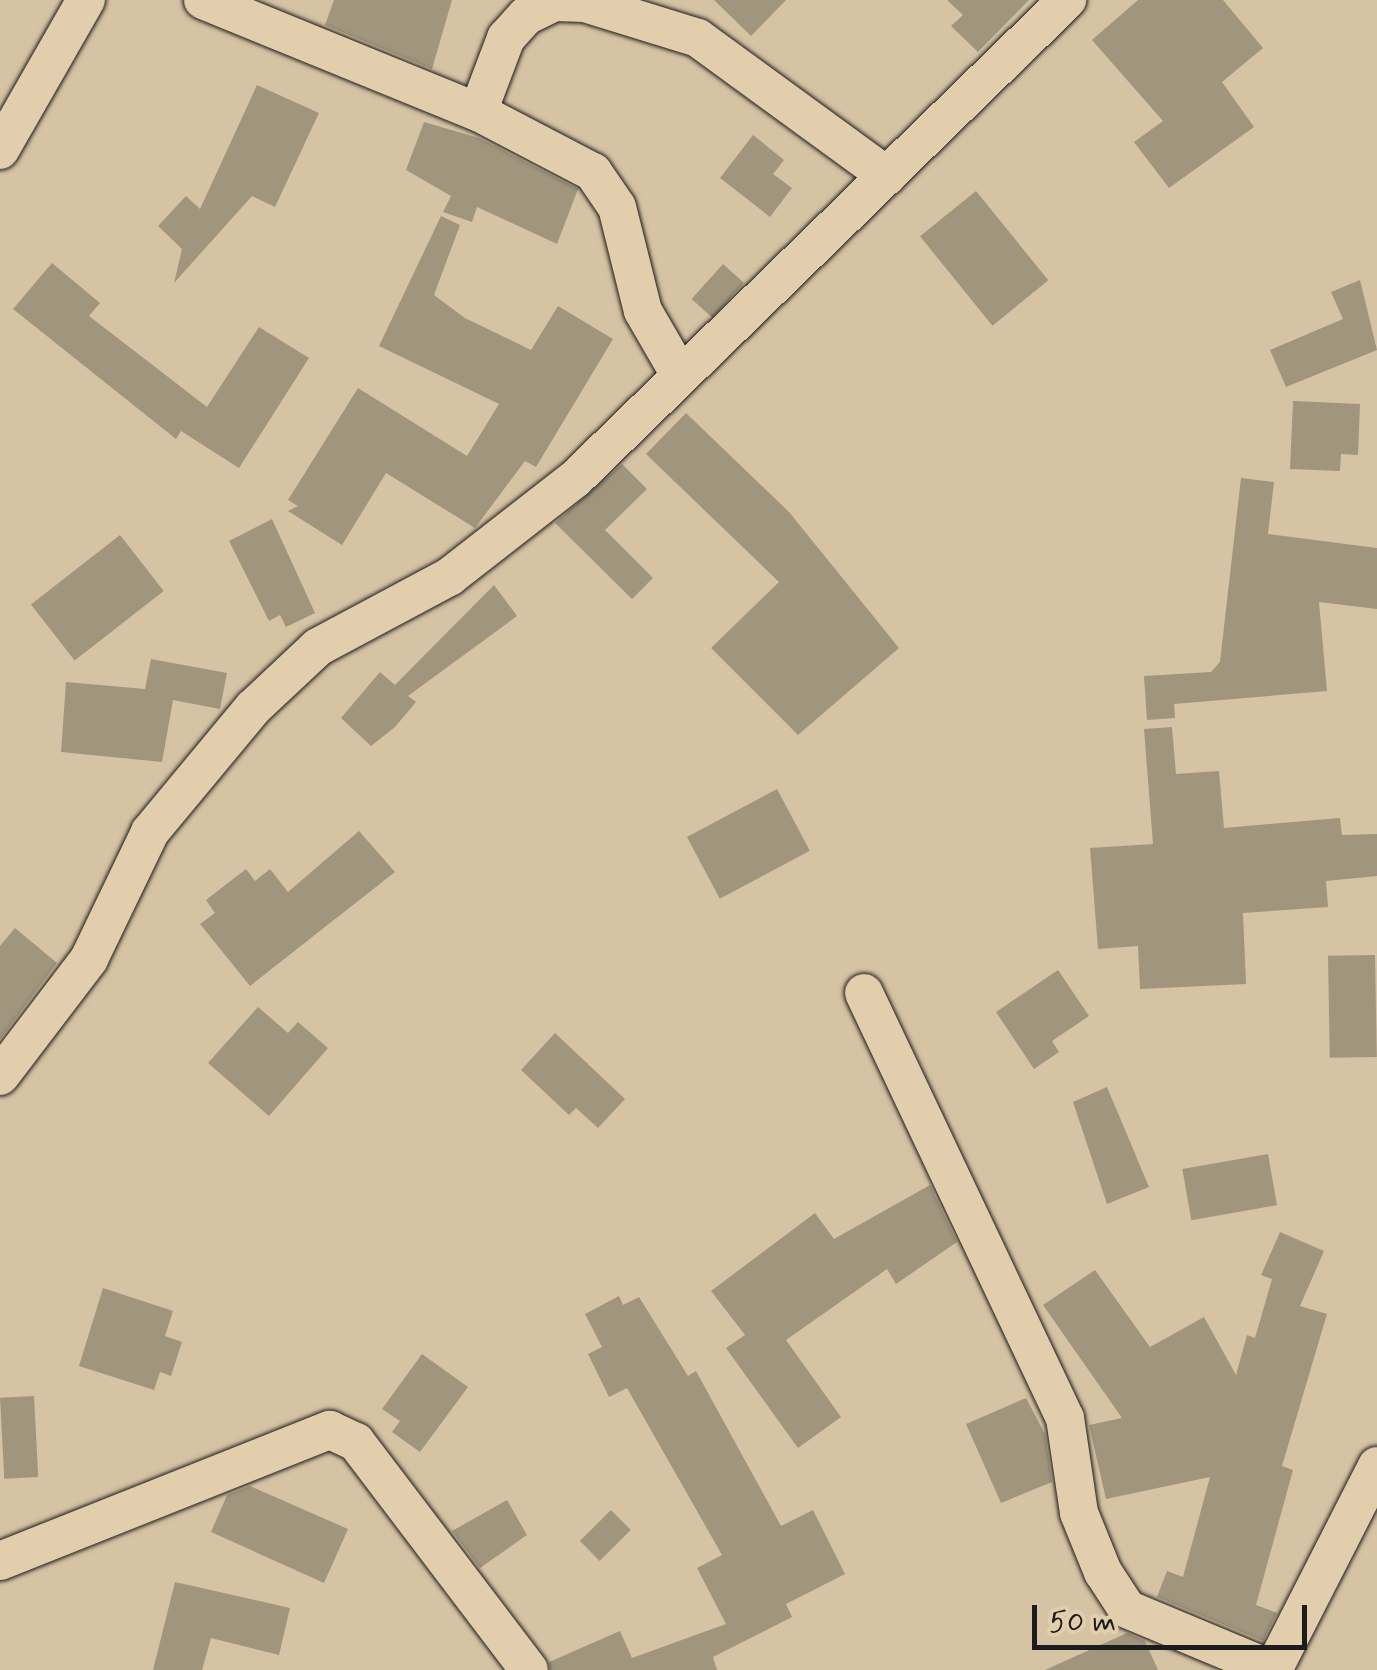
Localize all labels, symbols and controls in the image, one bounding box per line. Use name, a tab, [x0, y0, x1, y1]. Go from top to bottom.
scale bar	[1037, 1585, 1312, 1647]
text: 50 m	[1049, 1603, 1116, 1642]

